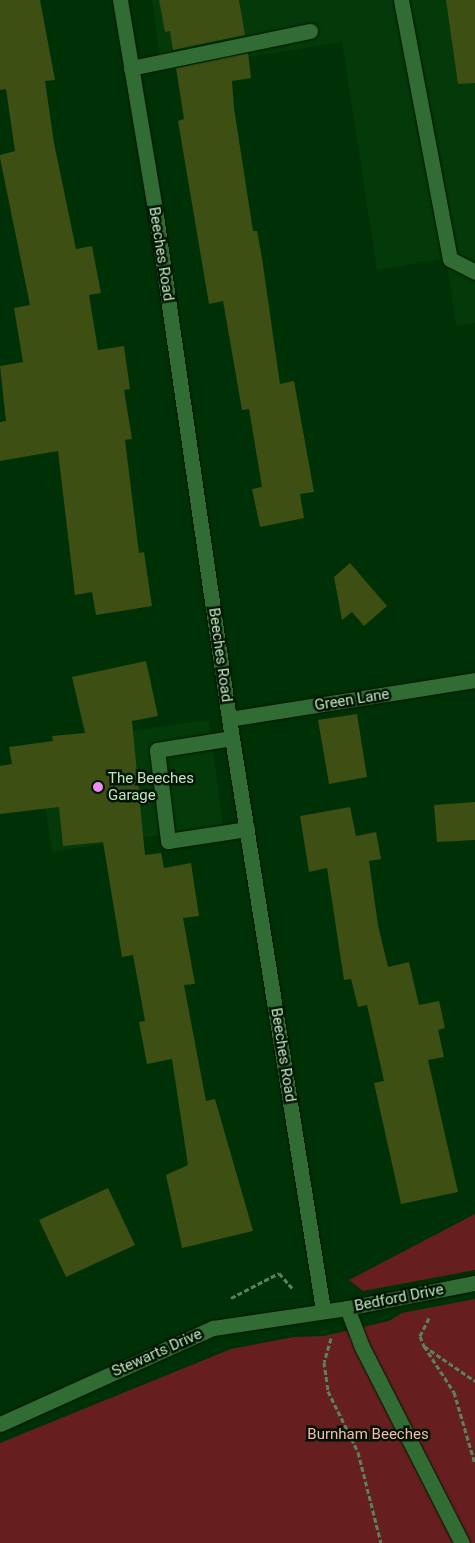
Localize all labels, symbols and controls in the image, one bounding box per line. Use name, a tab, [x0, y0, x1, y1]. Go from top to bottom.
street label: Beeches Road	[145, 206, 177, 302]
street label: Beeches Road	[204, 607, 236, 703]
street label: Green Lane	[313, 685, 391, 715]
place label: The Beeches Garage	[108, 769, 194, 804]
marker: The Beeches Garage	[92, 781, 104, 793]
street label: Beeches Road	[267, 1007, 299, 1103]
street label: Bedford Drive	[353, 1281, 445, 1315]
street label: Stewarts Drive	[109, 1325, 205, 1381]
park label: Burnham Beeches	[307, 1426, 429, 1444]

